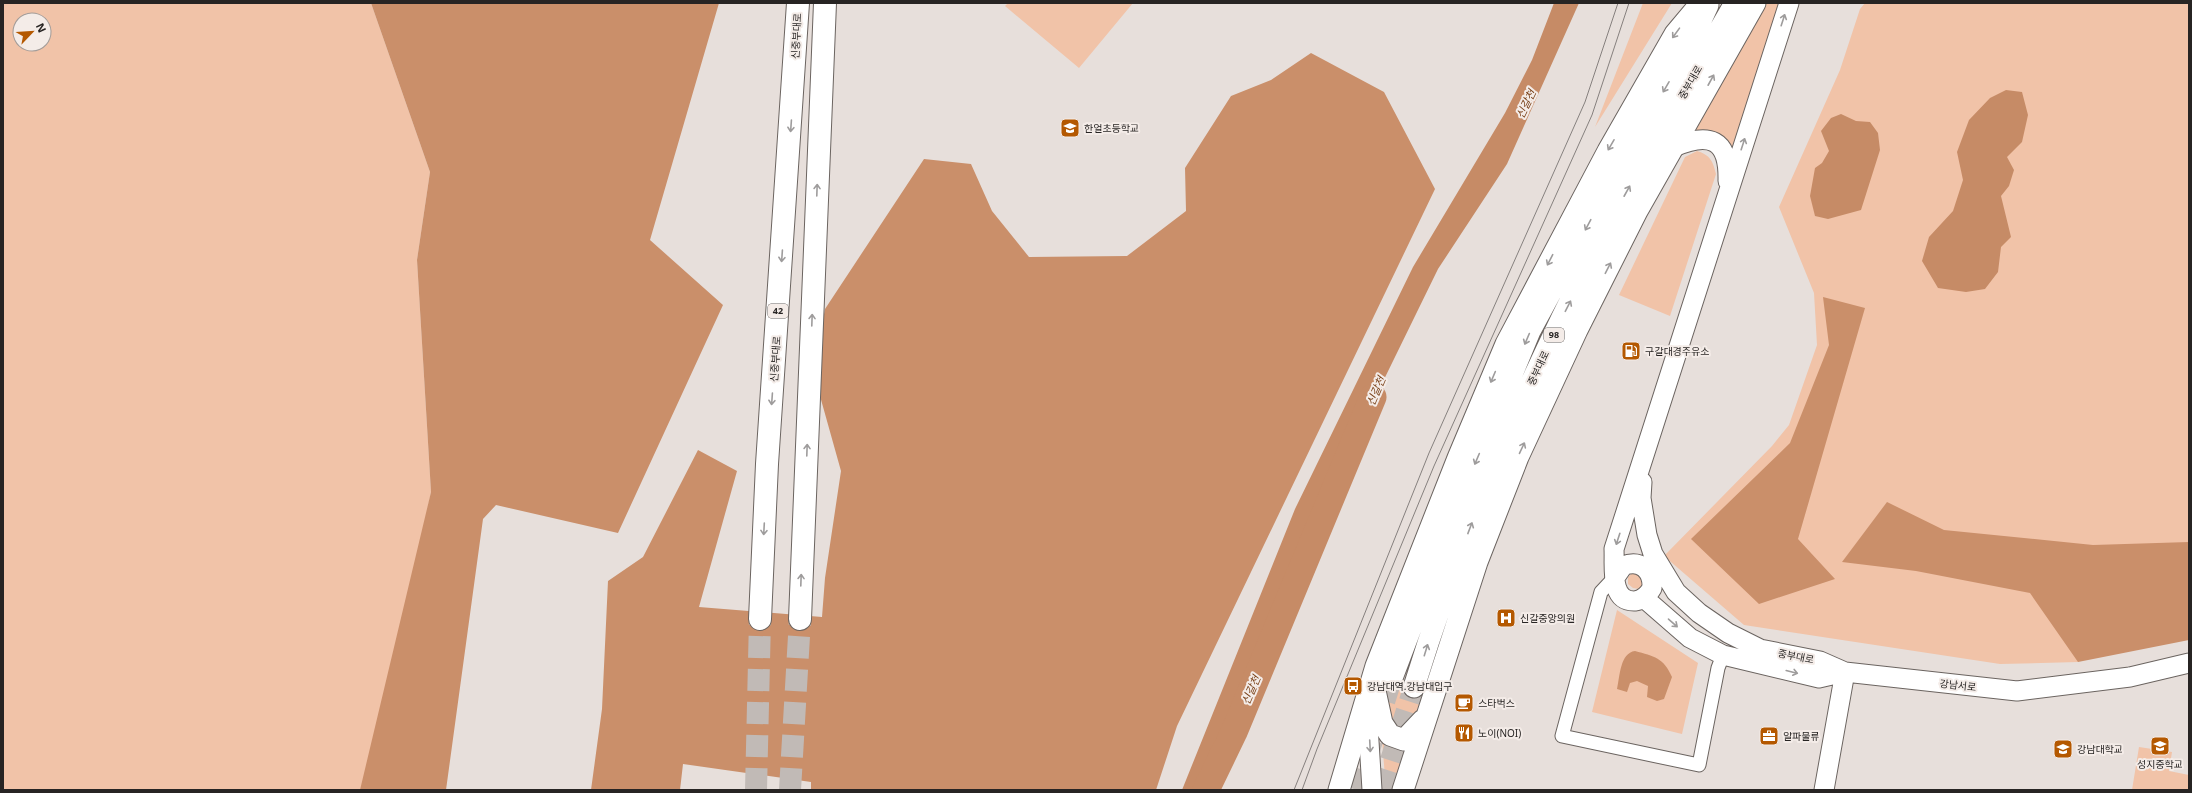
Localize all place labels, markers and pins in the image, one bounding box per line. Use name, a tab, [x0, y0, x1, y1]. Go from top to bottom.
school or university icon: 한얼초등학교	[1059, 117, 1081, 139]
place label: 한얼초등학교	[1084, 121, 1139, 135]
fuel station icon: 구갈대경주유소	[1620, 340, 1642, 362]
place label: 구갈대경주유소	[1645, 344, 1709, 358]
hospital icon: 신갈중앙의원	[1495, 607, 1517, 629]
place label: 신갈중앙의원	[1520, 611, 1575, 625]
bus stop icon: 강남대역.강남대입구	[1342, 675, 1364, 697]
place label: 강남대역.강남대입구	[1367, 679, 1452, 693]
cafe icon: 스타벅스	[1453, 692, 1475, 714]
place label: 스타벅스	[1478, 696, 1515, 710]
restaurant icon: 노이(NOI)	[1453, 722, 1475, 744]
office icon: 알파물류	[1758, 725, 1780, 747]
place label: 노이(NOI)	[1478, 726, 1521, 740]
place label: 알파물류	[1783, 729, 1820, 743]
school or university icon: 성지중학교	[2149, 735, 2171, 757]
school or university icon: 강남대학교	[2052, 738, 2074, 760]
place label: 강남대학교	[2077, 742, 2123, 756]
place label: 성지중학교	[2137, 757, 2183, 771]

